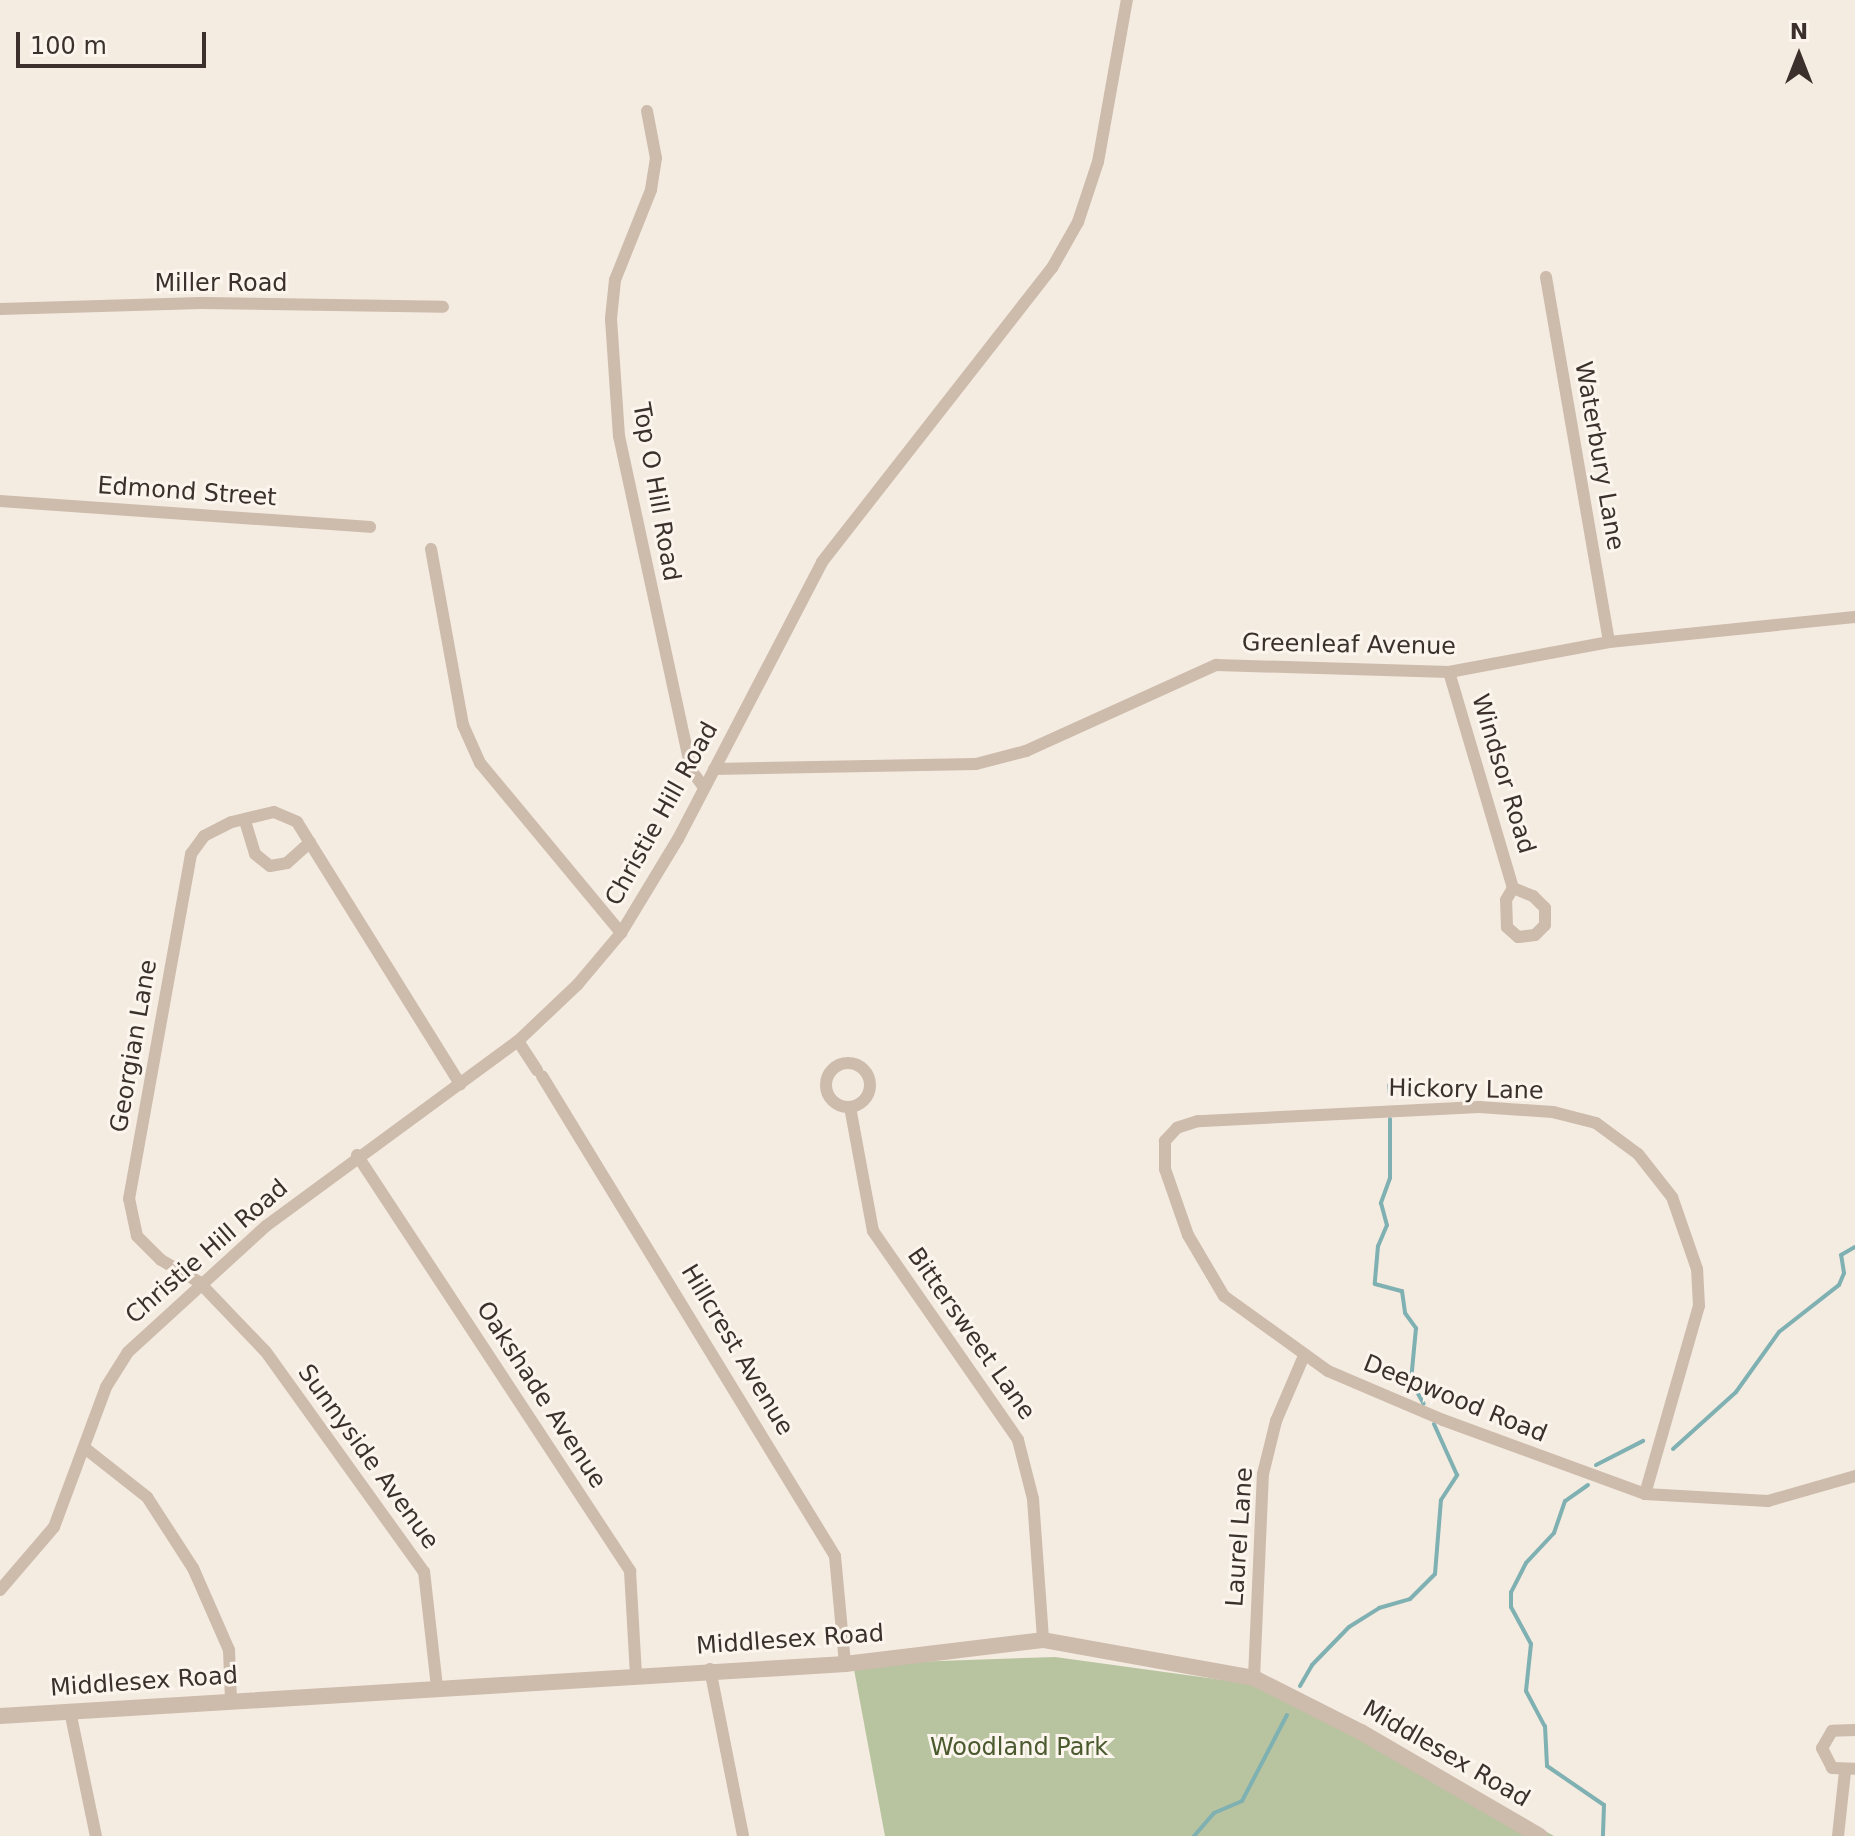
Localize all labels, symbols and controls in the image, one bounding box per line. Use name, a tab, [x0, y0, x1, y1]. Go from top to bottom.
scale bar	[20, 16, 210, 66]
north arrow	[1759, 16, 1839, 96]
text: N	[1790, 19, 1808, 44]
text: 100 m	[30, 32, 107, 60]
street label: Miller Road	[154, 270, 288, 298]
street label: Waterbury Lane	[1568, 359, 1630, 553]
street label: Top O Hill Road	[626, 401, 686, 583]
street label: Edmond Street	[96, 471, 278, 513]
street label: Greenleaf Avenue	[1242, 629, 1456, 661]
street label: Windsor Road	[1465, 691, 1541, 857]
street label: Christie Hill Road	[600, 717, 724, 911]
street label: Georgian Lane	[105, 957, 163, 1135]
street label: Hickory Lane	[1388, 1074, 1544, 1106]
street label: Christie Hill Road	[120, 1174, 294, 1330]
street label: Bittersweet Lane	[901, 1242, 1041, 1426]
street label: Hillcrest Avenue	[675, 1259, 799, 1441]
street label: Oakshade Avenue	[470, 1296, 612, 1494]
street label: Deepwood Road	[1359, 1349, 1551, 1449]
street label: Sunnyside Avenue	[291, 1359, 445, 1555]
street label: Laurel Lane	[1221, 1466, 1259, 1608]
street label: Middlesex Road	[695, 1619, 885, 1661]
street label: Middlesex Road	[49, 1661, 239, 1703]
street label: Middlesex Road	[1357, 1694, 1535, 1814]
park label: Woodland Park	[930, 1734, 1108, 1762]

